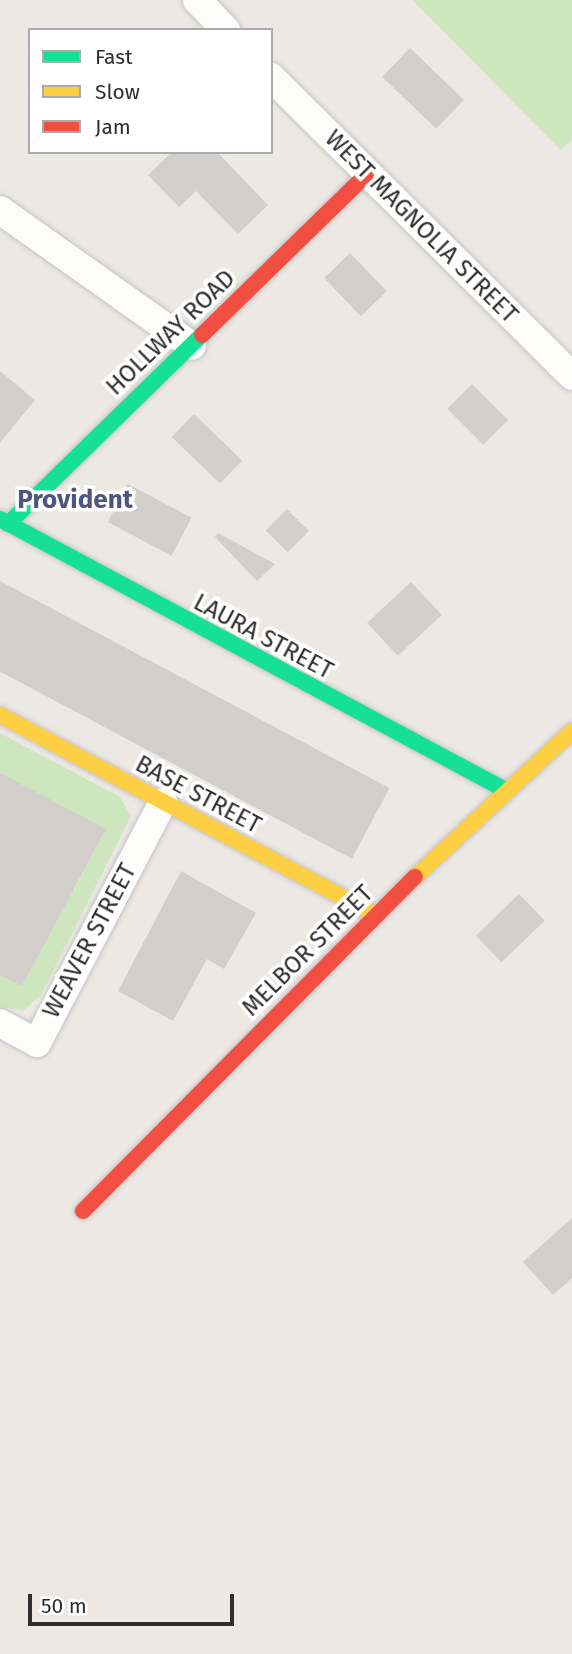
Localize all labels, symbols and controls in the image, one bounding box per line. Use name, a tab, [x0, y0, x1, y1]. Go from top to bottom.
legend	[28, 28, 273, 154]
text: Fast	[95, 44, 133, 70]
text: Slow	[95, 79, 140, 105]
text: Jam	[95, 114, 131, 140]
street label: WEST MAGNOLIA STREET	[319, 125, 523, 329]
street label: HOLLWAY ROAD	[101, 264, 241, 402]
district label: Provident	[17, 484, 133, 516]
street label: LAURA STREET	[188, 588, 338, 686]
street label: BASE STREET	[130, 750, 266, 840]
street label: WEAVER STREET	[37, 859, 143, 1023]
street label: MELBOR STREET	[237, 880, 379, 1022]
scale bar	[32, 1580, 238, 1624]
text: 50 m	[41, 1593, 87, 1619]

